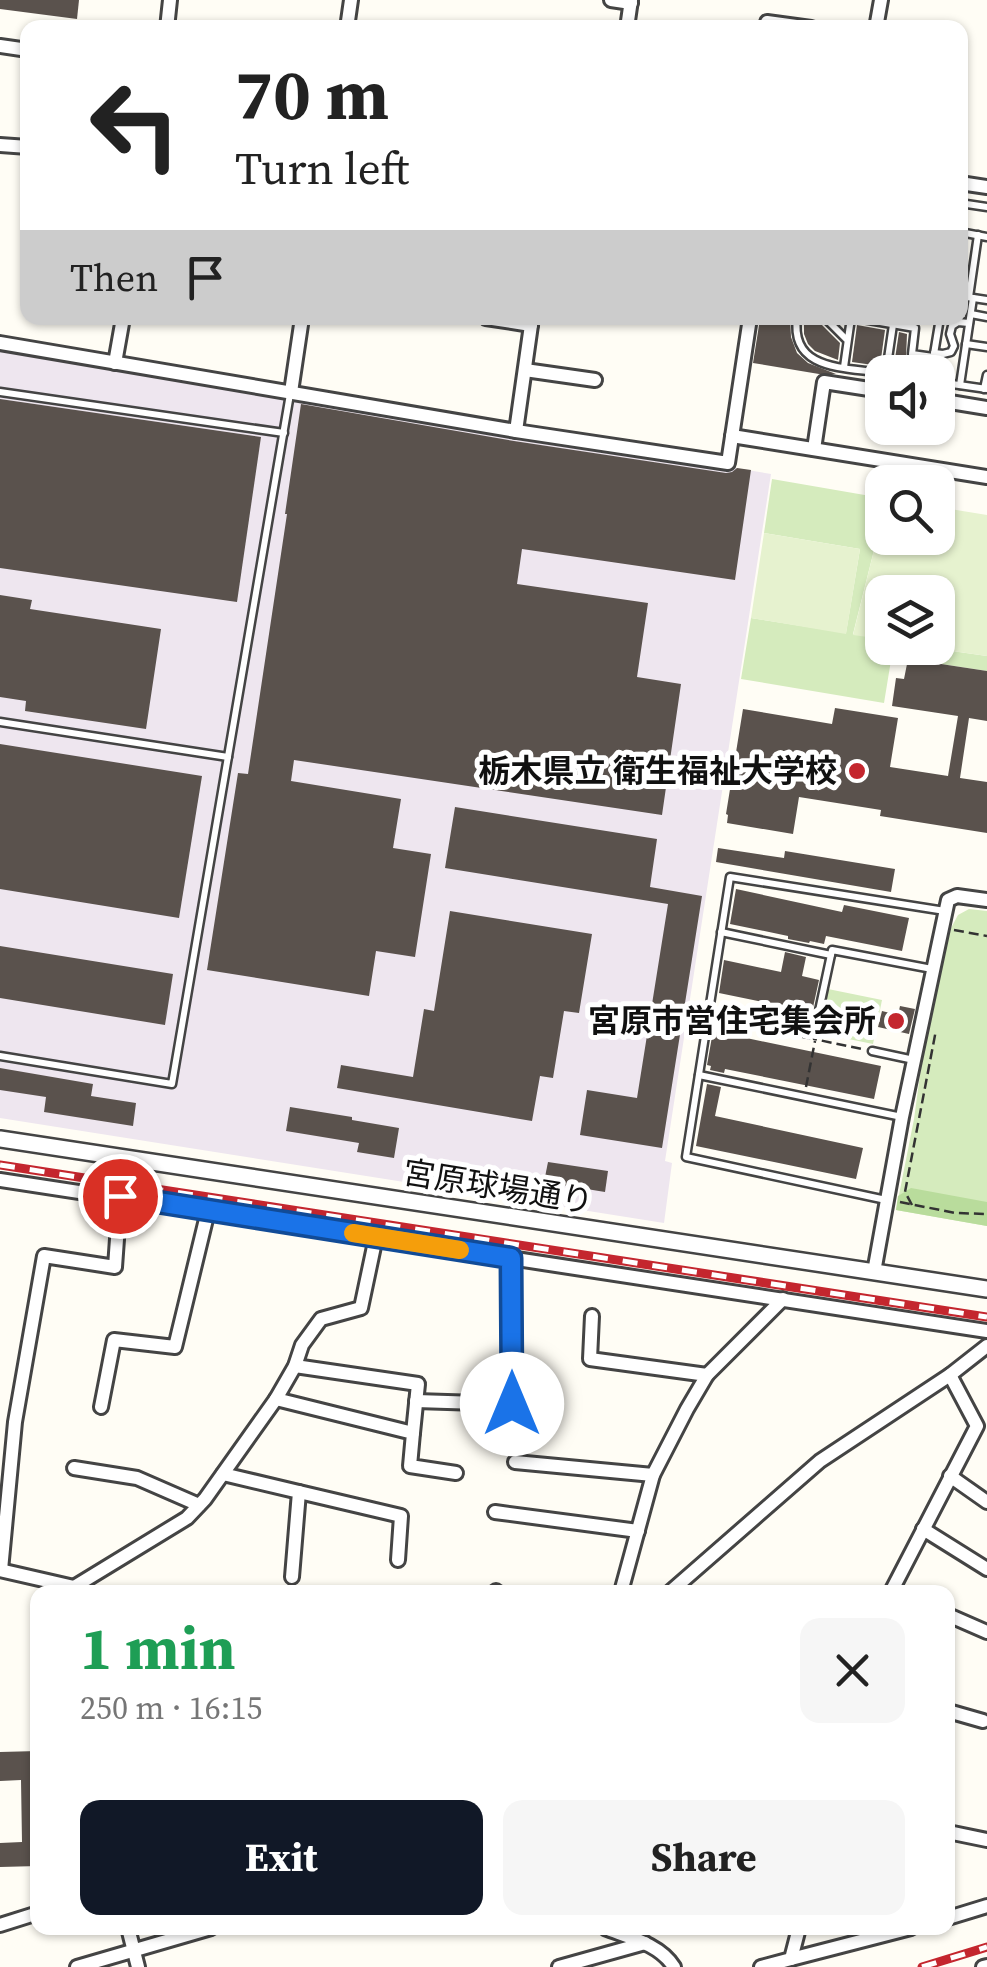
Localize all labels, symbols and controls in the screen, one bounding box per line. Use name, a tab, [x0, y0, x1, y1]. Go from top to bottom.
text: 70 m	[235, 46, 389, 142]
icon: left	[70, 60, 200, 190]
text: Turn left	[235, 137, 409, 199]
icon: arrive	[178, 250, 233, 305]
text: Then	[70, 252, 158, 304]
map controls	[865, 355, 955, 665]
button: sound	[865, 355, 955, 445]
button: search	[865, 465, 955, 555]
button: layers	[865, 575, 955, 665]
place label: 栃木県立 衛生福祉大学校	[478, 749, 837, 793]
marker: 栃木県立 衛生福祉大学校	[846, 760, 868, 782]
place label: 宮原市営住宅集会所	[588, 999, 876, 1043]
marker: 宮原市営住宅集会所	[885, 1010, 907, 1032]
street label: 宮原球場通り	[400, 1150, 596, 1224]
pin	[78, 1154, 163, 1239]
icon: arrive	[93, 1169, 148, 1224]
position arrow	[460, 1352, 564, 1456]
text: 1 min	[80, 1607, 236, 1689]
button: close	[800, 1618, 905, 1723]
text: 250 m · 16:15	[80, 1686, 262, 1730]
button: Exit	[80, 1800, 483, 1915]
button: Share	[503, 1800, 905, 1915]

